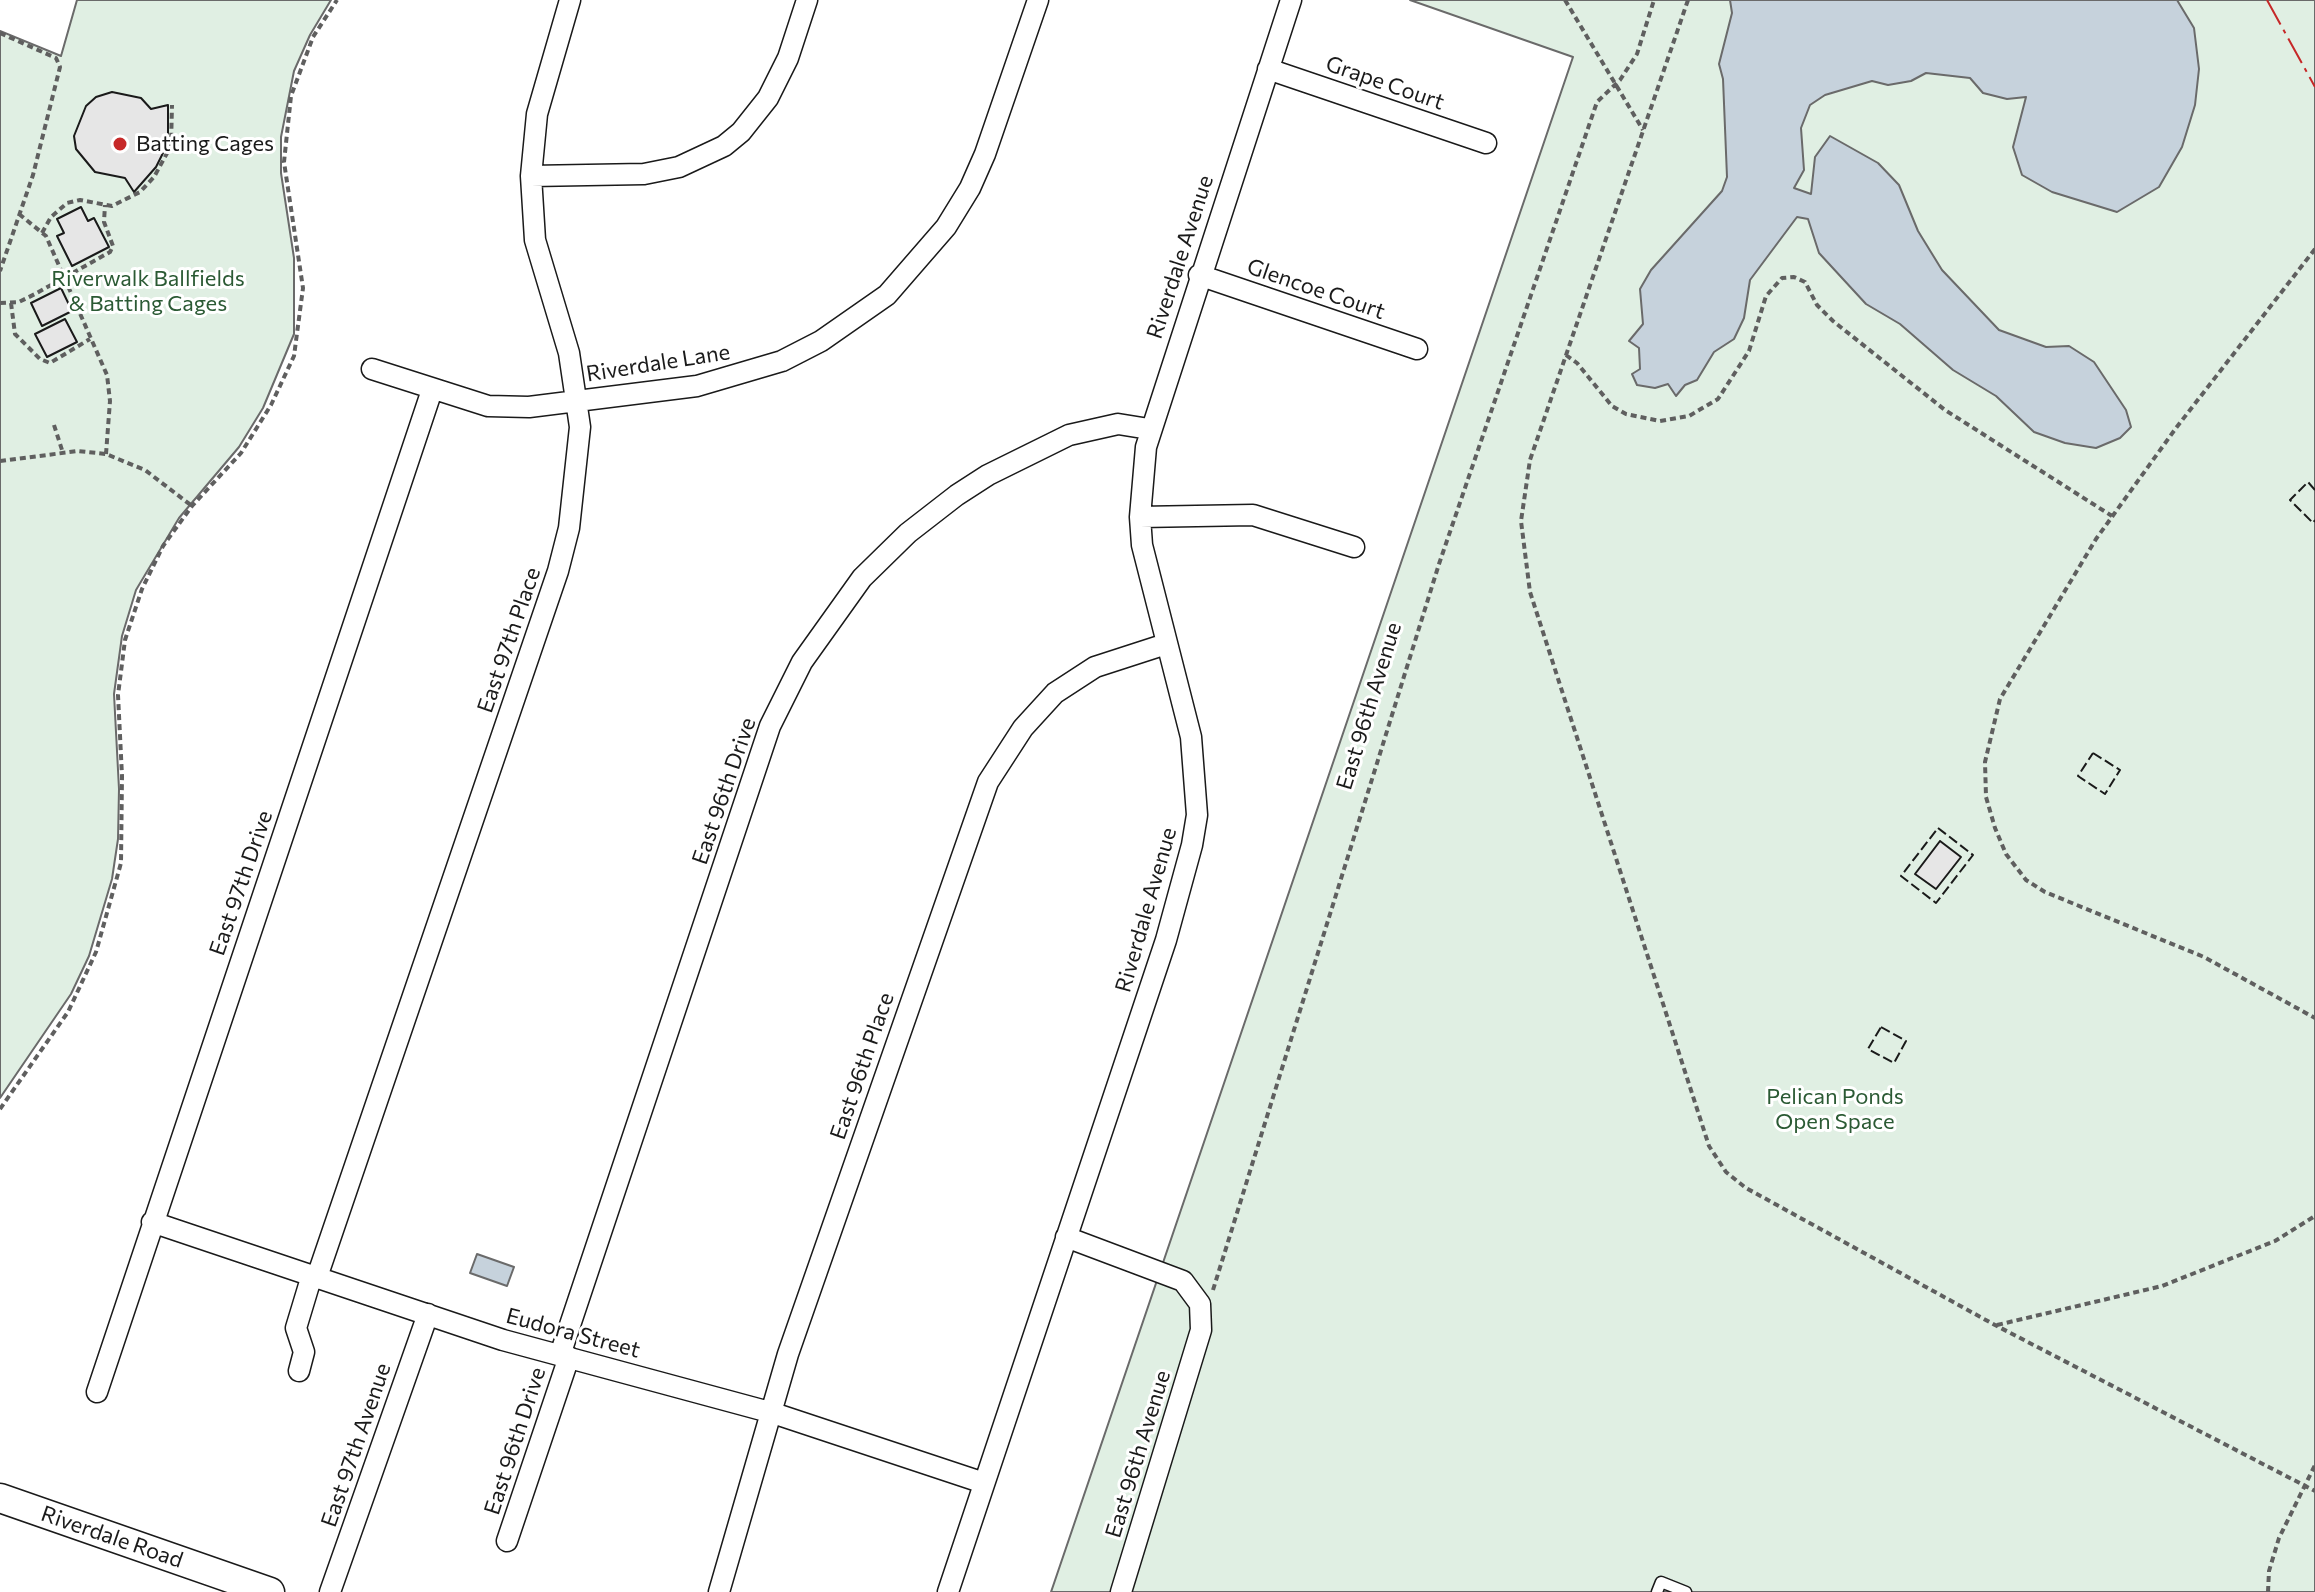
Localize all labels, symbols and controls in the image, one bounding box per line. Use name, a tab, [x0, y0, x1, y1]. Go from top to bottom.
street label: Grape Court	[1322, 50, 1448, 116]
place label: Batting Cages	[136, 131, 274, 157]
marker: Batting Cages	[111, 135, 129, 153]
street label: Riverdale Avenue	[1141, 172, 1219, 342]
street label: Glencoe Court	[1244, 253, 1388, 325]
park label: Riverwalk Ballfields & Batting Cages	[51, 266, 245, 318]
street label: Riverdale Lane	[584, 339, 732, 387]
street label: East 97th Place	[472, 564, 546, 716]
street label: East 96th Avenue	[1331, 619, 1407, 793]
street label: East 96th Drive	[687, 714, 761, 868]
street label: East 97th Drive	[204, 807, 278, 959]
street label: Riverdale Avenue	[1110, 825, 1182, 995]
street label: East 96th Place	[825, 989, 899, 1143]
park label: Pelican Ponds Open Space	[1766, 1084, 1904, 1136]
street label: Eudora Street	[503, 1302, 643, 1364]
street label: East 97th Avenue	[316, 1359, 396, 1531]
street label: East 96th Drive	[479, 1364, 551, 1518]
street label: East 96th Avenue	[1100, 1367, 1176, 1541]
street label: Riverdale Road	[38, 1500, 186, 1574]

